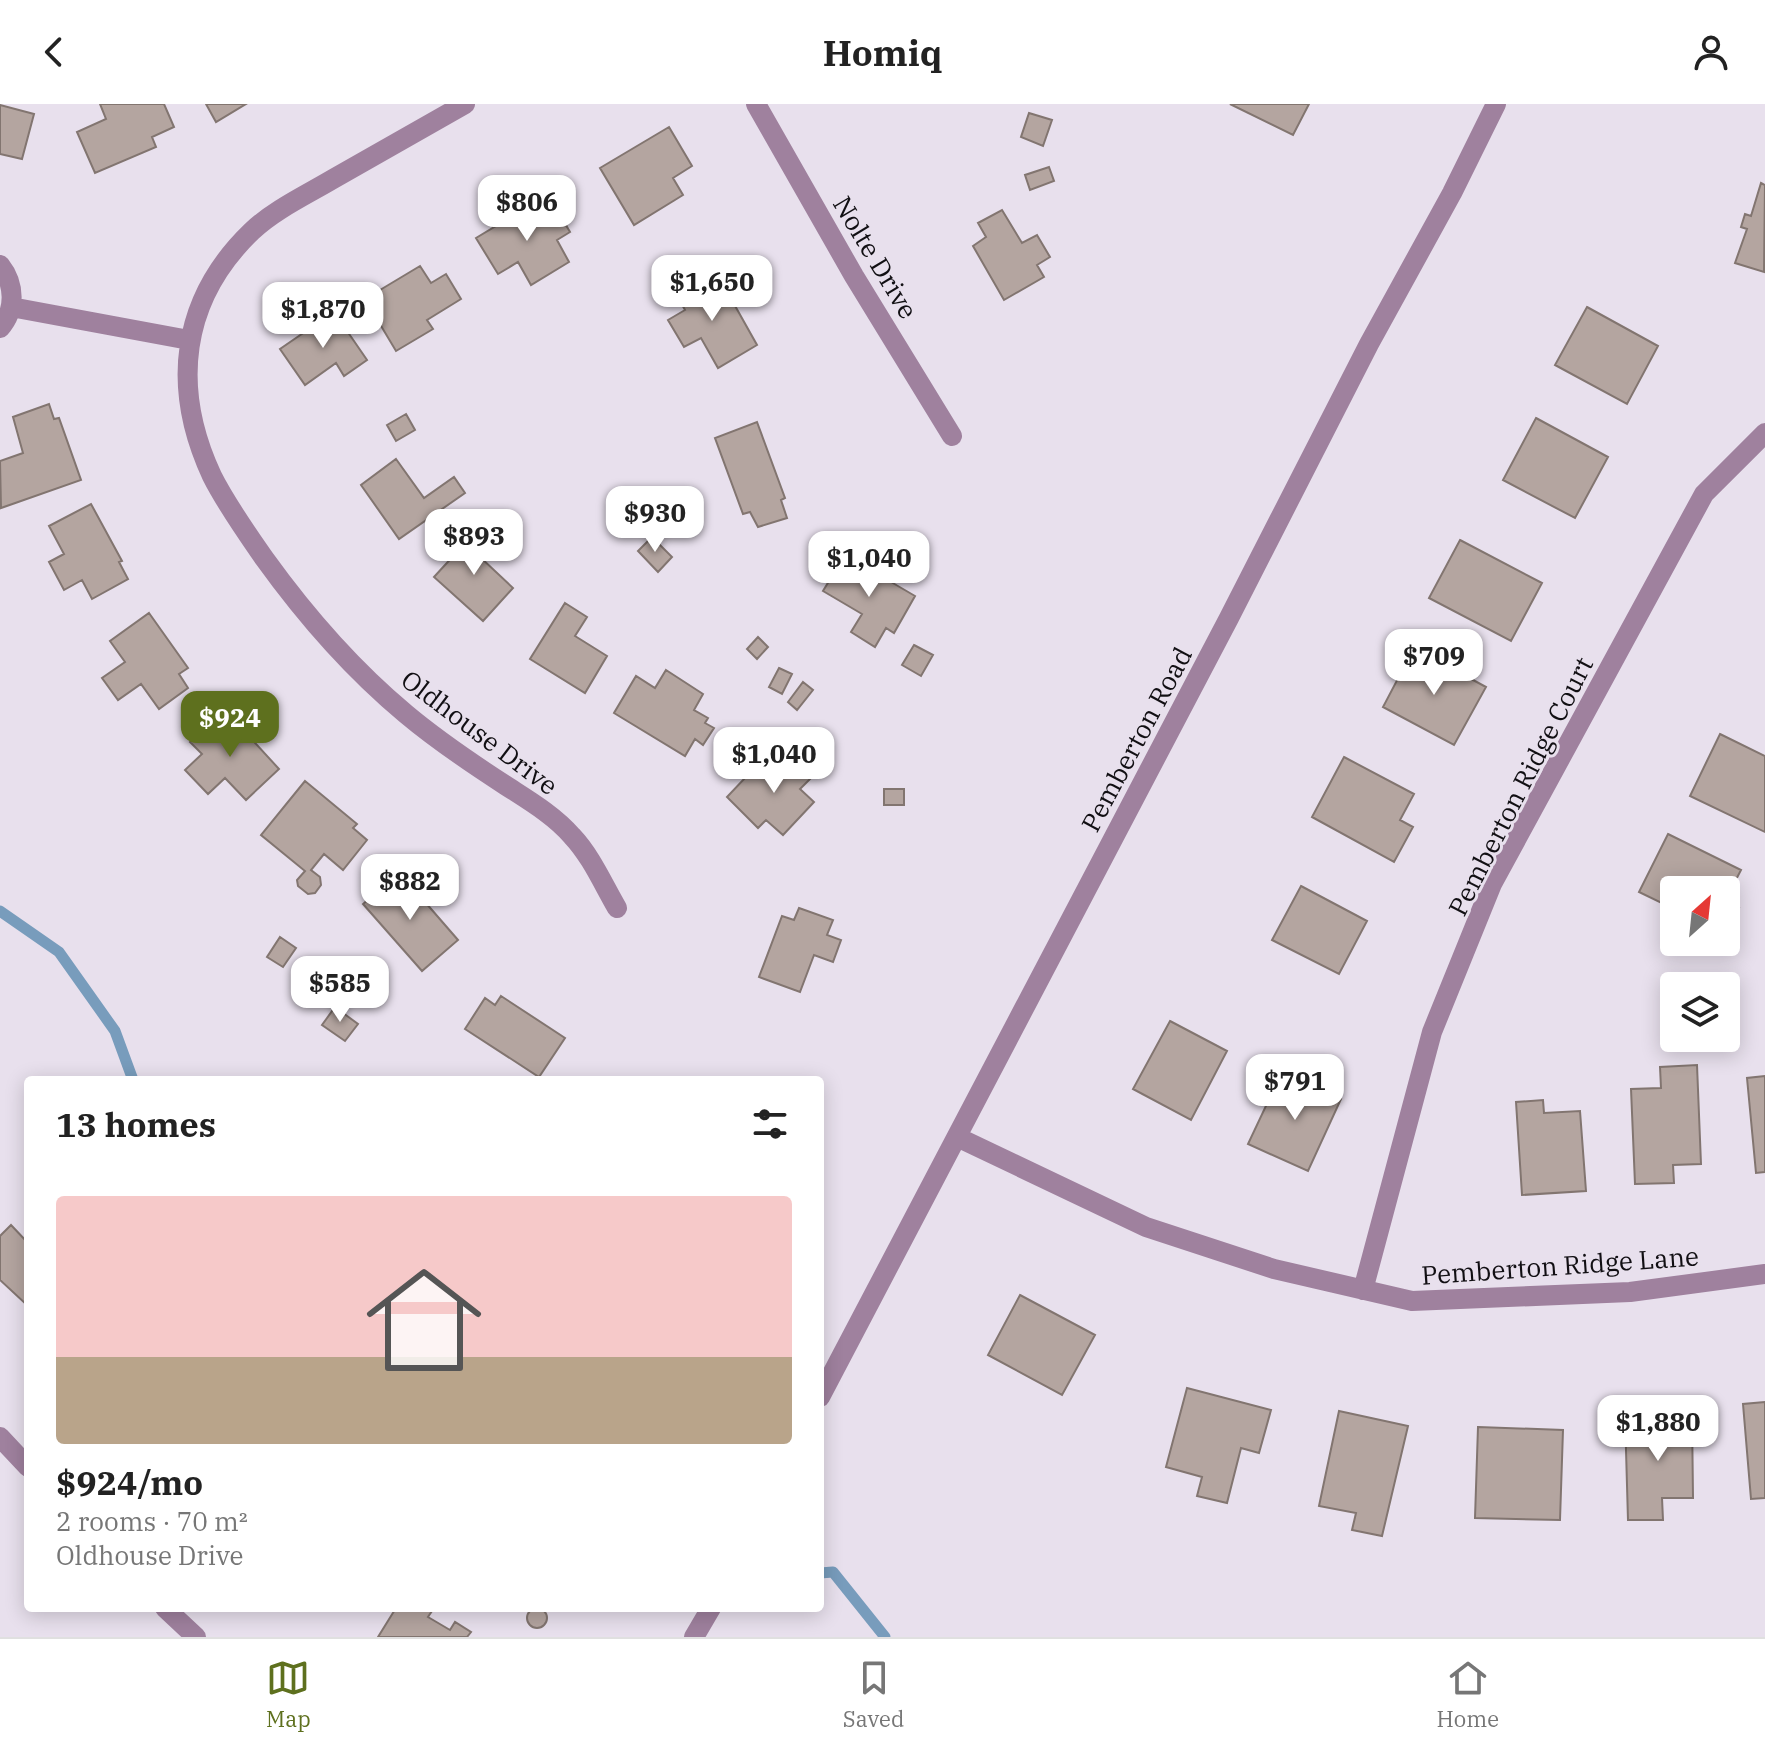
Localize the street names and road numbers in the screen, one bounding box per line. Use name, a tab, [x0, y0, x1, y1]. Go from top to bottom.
street label: Nolte Drive	[826, 189, 926, 325]
street label: Pemberton Road	[1073, 641, 1199, 837]
street label: Pemberton Ridge Court	[1440, 651, 1600, 921]
street label: Oldhouse Drive	[395, 662, 565, 802]
street label: Pemberton Ridge Lane	[1420, 1238, 1700, 1292]

